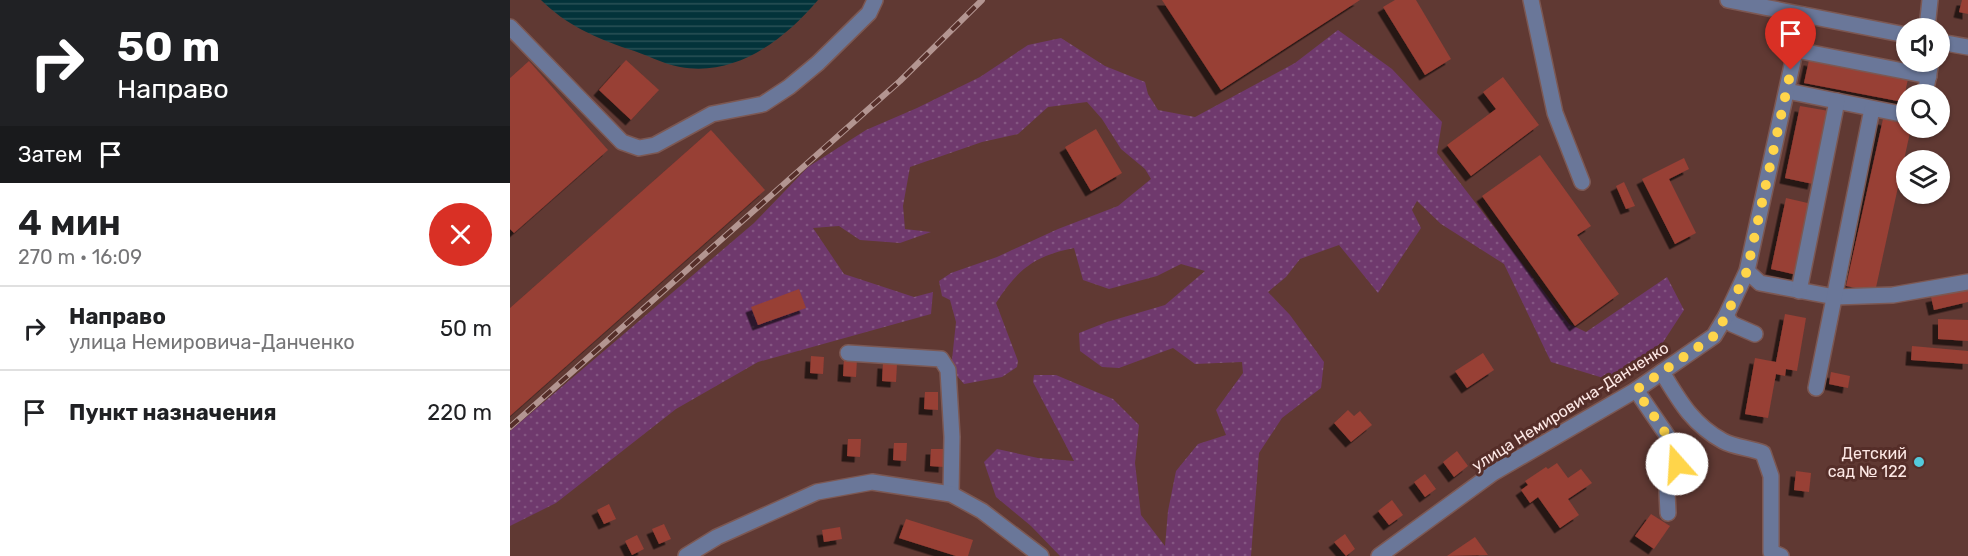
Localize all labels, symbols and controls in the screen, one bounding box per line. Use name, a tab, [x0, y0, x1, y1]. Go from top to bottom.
pin	[1765, 8, 1816, 70]
icon: arrive	[1774, 17, 1807, 50]
map controls	[1896, 18, 1950, 204]
button: sound	[1896, 18, 1950, 72]
text: 50 m	[117, 22, 220, 72]
icon: right	[18, 24, 96, 102]
text: Направо	[117, 73, 229, 105]
button: search	[1896, 84, 1950, 138]
icon: arrive	[94, 138, 127, 171]
text: Затем	[18, 141, 82, 168]
button: layers	[1896, 150, 1950, 204]
text: 4 мин	[18, 201, 121, 244]
button: close	[429, 203, 492, 266]
text: 270 m · 16:09	[18, 245, 142, 269]
text: Направо	[69, 303, 166, 330]
icon: right	[18, 312, 51, 345]
text: 50 m	[440, 315, 492, 342]
text: улица Немировича-Данченко	[69, 330, 355, 354]
street label: улица Немировича-Данченко	[1468, 338, 1672, 475]
icon: arrive	[18, 396, 51, 429]
text: Пункт назначения	[69, 399, 277, 426]
text: 220 m	[427, 399, 492, 426]
position arrow	[1645, 432, 1709, 496]
place label: Детский сад № 122	[1828, 444, 1907, 481]
marker: Детский сад № 122	[1912, 455, 1926, 469]

